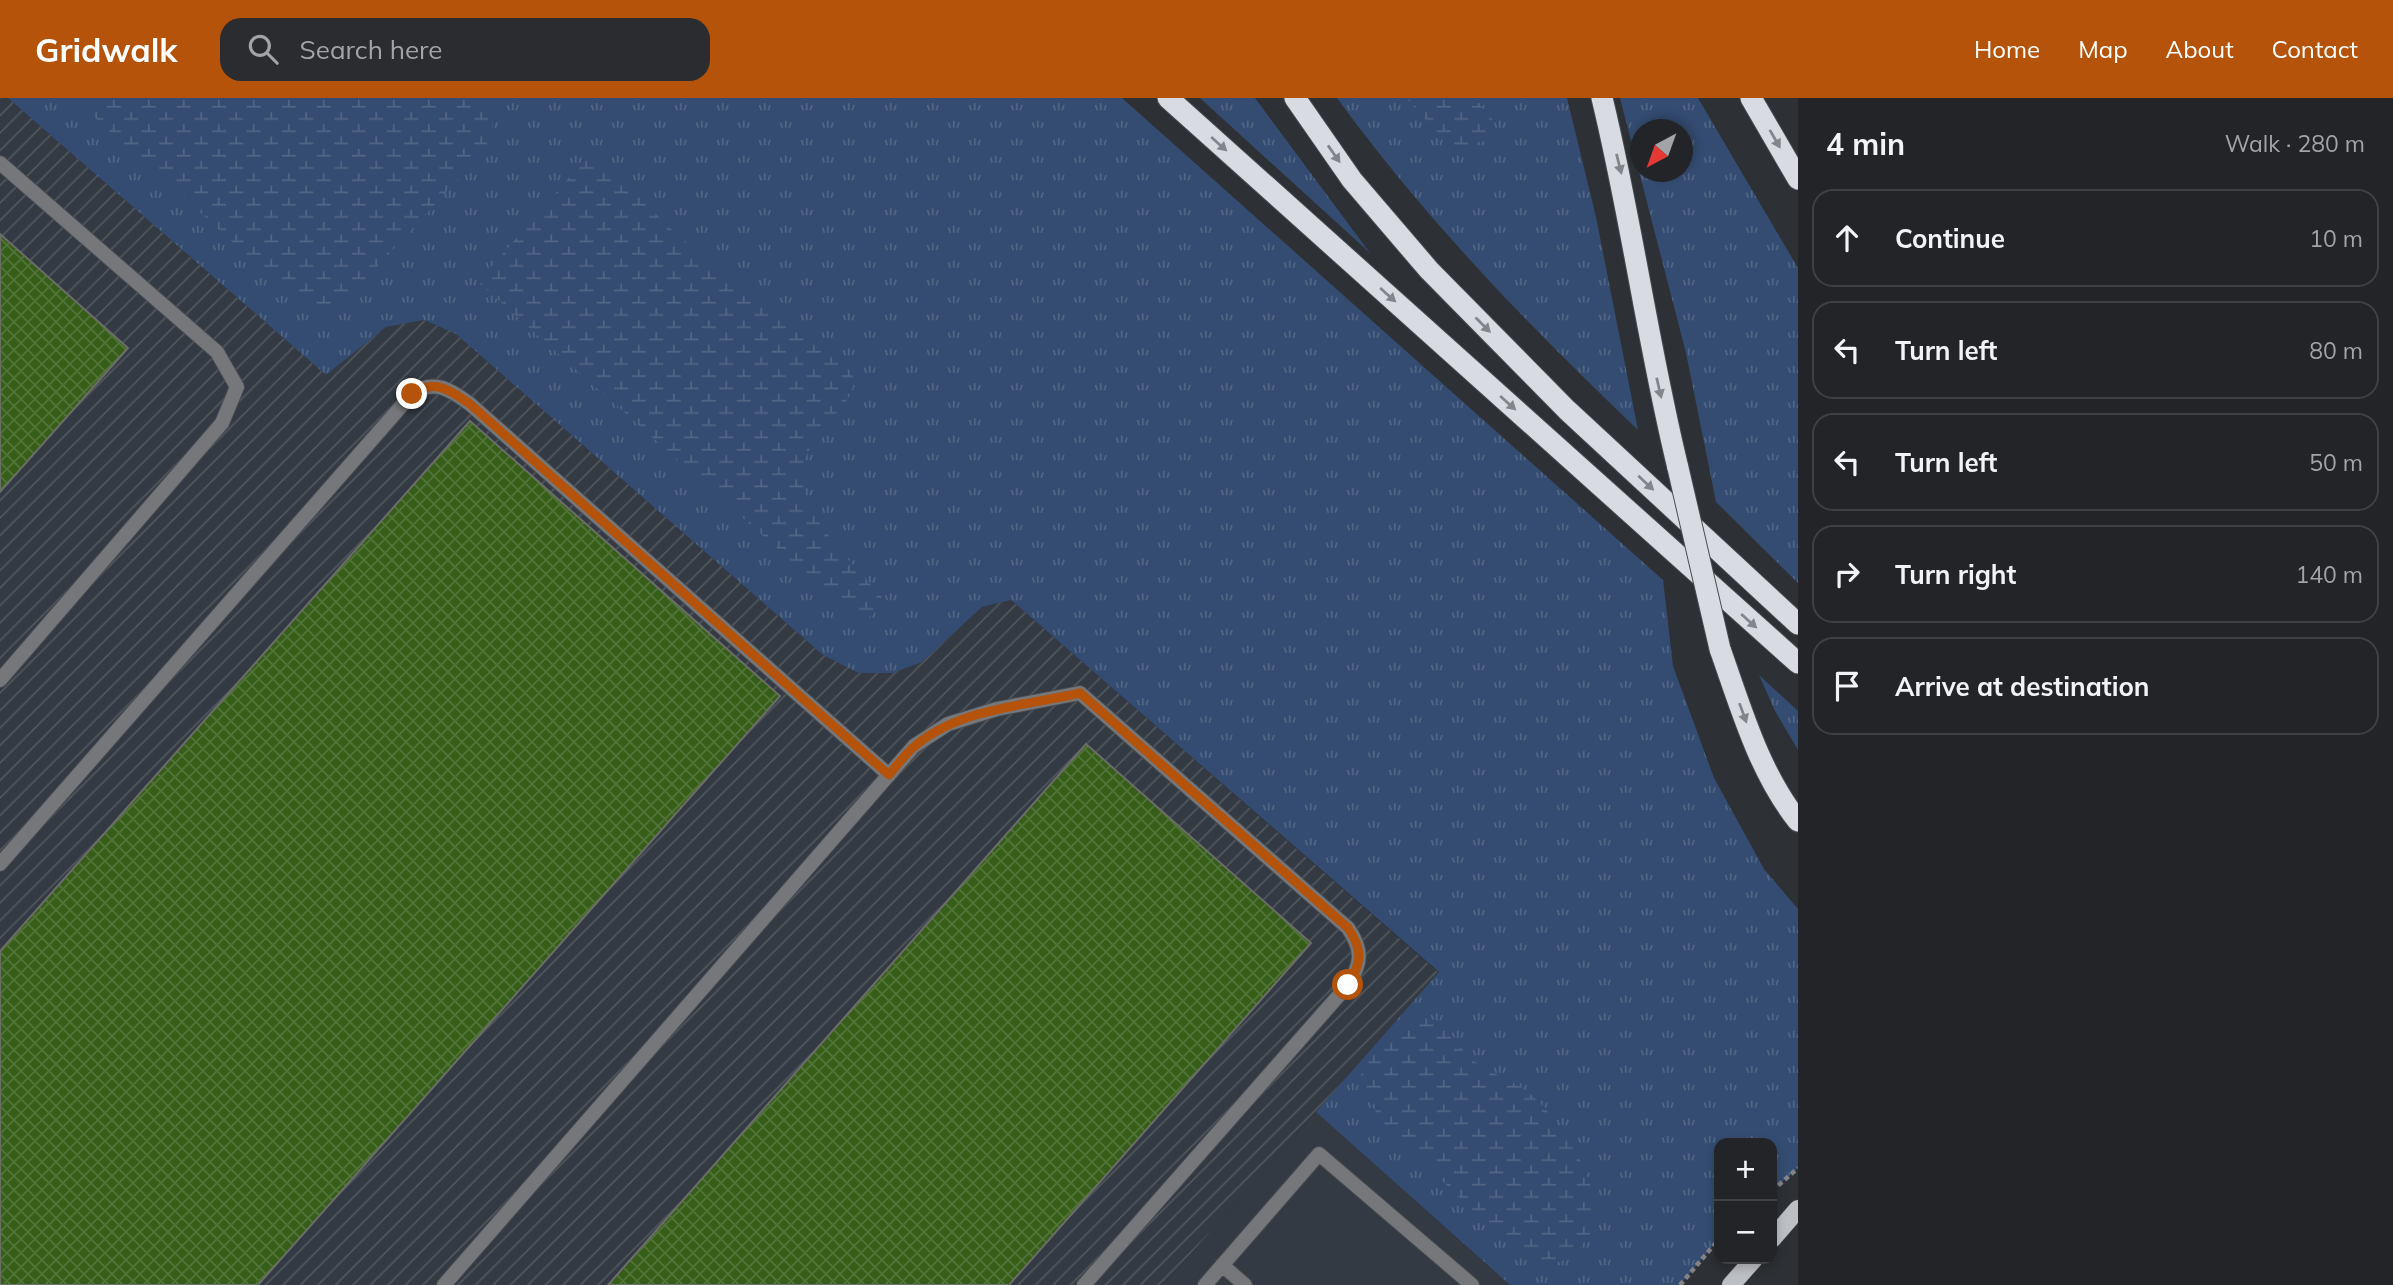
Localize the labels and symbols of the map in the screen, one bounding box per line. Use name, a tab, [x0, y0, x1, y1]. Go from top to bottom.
north arrow	[1630, 119, 1693, 182]
one-way arrow	[1769, 129, 1781, 148]
one-way arrow	[1210, 135, 1227, 151]
one-way arrow	[1327, 145, 1341, 163]
one-way arrow	[1614, 153, 1625, 175]
one-way arrow	[1379, 287, 1396, 303]
one-way arrow	[1475, 316, 1491, 333]
one-way arrow	[1654, 377, 1665, 399]
route end	[396, 378, 427, 409]
one-way arrow	[1499, 395, 1517, 411]
one-way arrow	[1637, 475, 1654, 491]
one-way arrow	[1740, 613, 1758, 629]
one-way arrow	[1738, 703, 1749, 724]
route start	[1332, 969, 1363, 1000]

